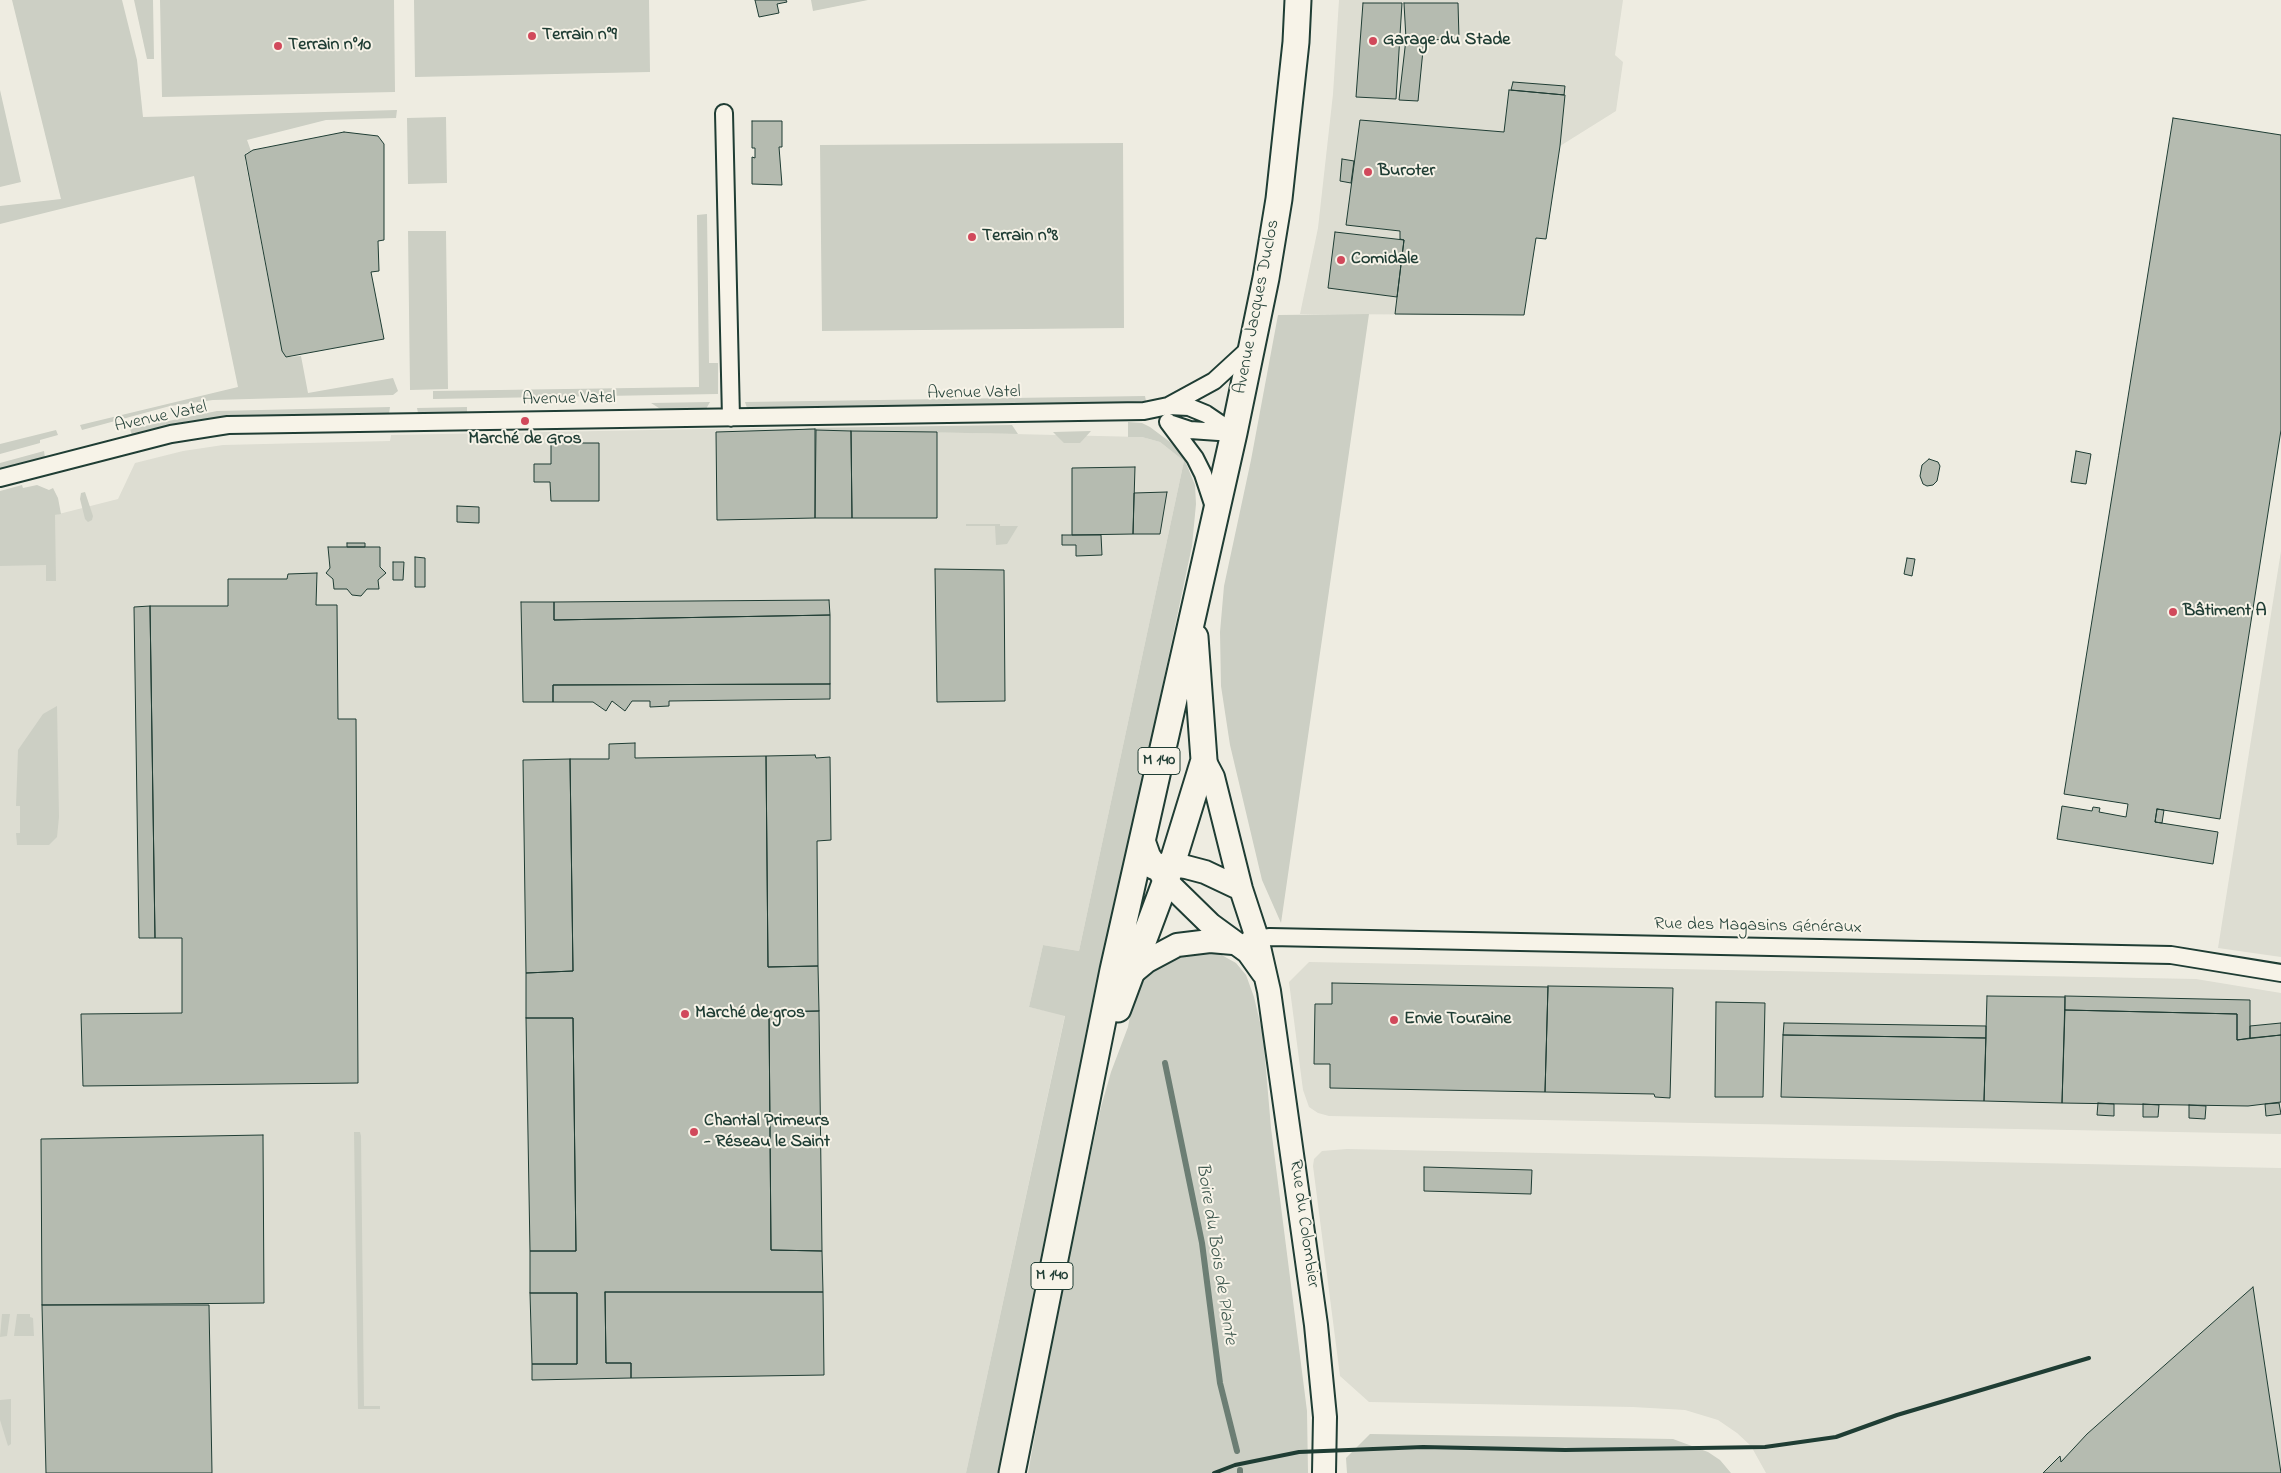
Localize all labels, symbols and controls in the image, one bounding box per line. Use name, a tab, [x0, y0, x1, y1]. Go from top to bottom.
place label: Terrain n°9	[542, 25, 617, 47]
marker: Terrain n°9	[526, 30, 538, 42]
place label: Garage du Stade	[1383, 30, 1510, 52]
place label: Terrain n°10	[288, 35, 371, 57]
marker: Garage du Stade	[1367, 35, 1379, 47]
marker: Terrain n°10	[272, 40, 284, 52]
place label: Buroter	[1378, 161, 1435, 183]
marker: Buroter	[1362, 166, 1374, 178]
street label: Avenue Jacques Duclos	[1230, 218, 1286, 396]
place label: Terrain n°8	[982, 226, 1058, 248]
marker: Terrain n°8	[966, 231, 978, 243]
place label: Comidale	[1351, 249, 1418, 271]
marker: Comidale	[1335, 254, 1347, 266]
street label: Avenue Vatel	[927, 382, 1021, 406]
street label: Avenue Vatel	[522, 388, 616, 412]
street label: Avenue Vatel	[113, 398, 209, 438]
marker: Marché de Gros	[519, 415, 531, 427]
place label: Marché de Gros	[468, 429, 582, 451]
place label: Bâtiment A	[2183, 601, 2267, 623]
marker: Bâtiment A	[2167, 606, 2179, 618]
road number: M 140	[1138, 748, 1180, 774]
street label: Rue des Magasins Généraux	[1654, 914, 1862, 940]
place label: Marché de gros	[695, 1003, 805, 1025]
marker: Marché de gros	[679, 1008, 691, 1020]
place label: Envie Touraine	[1404, 1009, 1511, 1031]
marker: Envie Touraine	[1388, 1014, 1400, 1026]
place label: Chantal Primeurs - Réseau le Saint	[704, 1111, 830, 1154]
marker: Chantal Primeurs - Réseau le Saint	[688, 1126, 700, 1138]
street label: Rue du Colombier	[1283, 1159, 1323, 1289]
water label: Boire du Bois de Plante	[1189, 1162, 1241, 1346]
road number: M 140	[1031, 1262, 1073, 1290]

